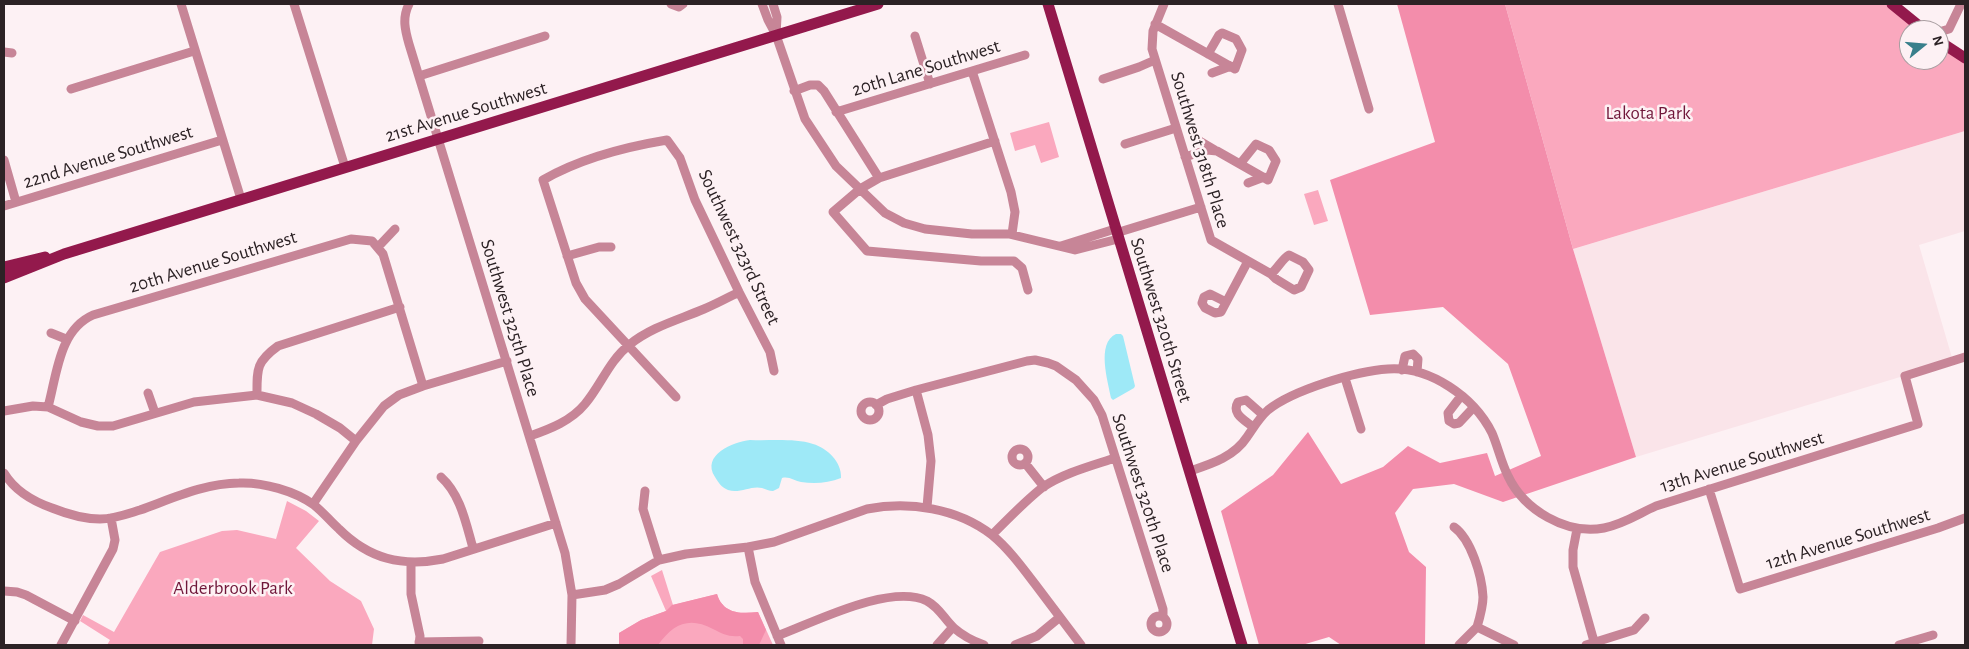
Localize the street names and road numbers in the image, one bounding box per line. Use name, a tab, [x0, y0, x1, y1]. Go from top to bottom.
street label: 20th Lane Southwest	[849, 35, 1003, 101]
street label: Southwest 318th Place	[1165, 69, 1235, 231]
street label: 21st Avenue Southwest	[383, 77, 549, 147]
street label: 22nd Avenue Southwest	[20, 120, 196, 194]
street label: Southwest 323rd Street	[693, 166, 785, 328]
street label: 20th Avenue Southwest	[127, 226, 299, 298]
street label: Southwest 320th Street	[1125, 235, 1197, 405]
street label: Southwest 325th Place	[475, 236, 545, 400]
street label: Southwest 320th Place	[1107, 411, 1179, 575]
street label: 13th Avenue Southwest	[1658, 426, 1826, 498]
street label: 12th Avenue Southwest	[1763, 503, 1933, 575]

